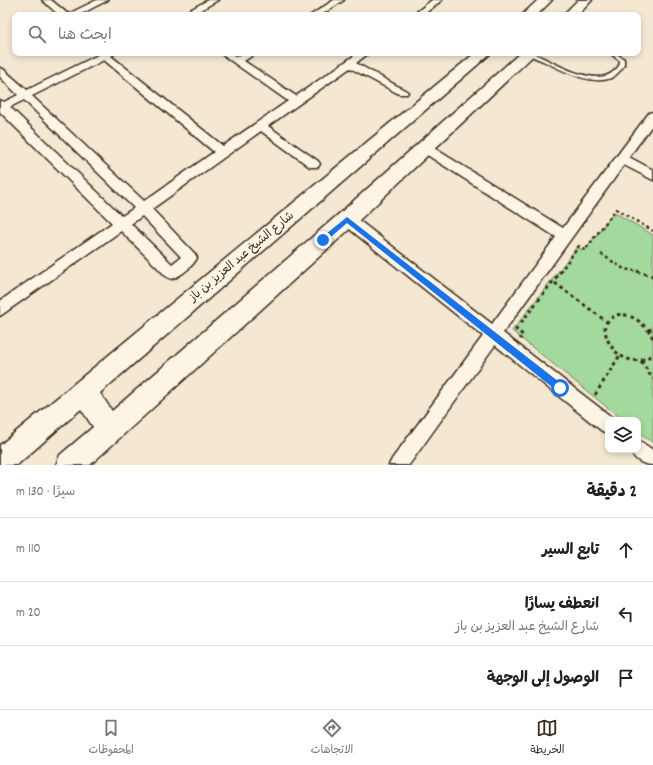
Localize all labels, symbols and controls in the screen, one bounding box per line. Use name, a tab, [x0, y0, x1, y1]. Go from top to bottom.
search box	[12, 12, 641, 56]
icon: search	[26, 23, 48, 45]
text: ابحث هنا	[58, 25, 112, 47]
street label: شارع الشيخ عبد العزيز بن باز	[185, 208, 298, 307]
route end	[314, 231, 332, 249]
route start	[551, 379, 569, 397]
map controls	[605, 417, 641, 453]
button: layers	[605, 417, 641, 453]
text: 2 دقيقة	[586, 481, 637, 505]
text: سيرًا · 130 m	[16, 483, 75, 502]
icon: ahead	[615, 539, 637, 561]
text: 110 m	[16, 540, 41, 559]
text: تابع السير	[542, 540, 599, 562]
text: انعطف يسارًا	[525, 594, 599, 616]
icon: left	[615, 603, 637, 625]
text: 20 m	[16, 604, 41, 623]
text: شارع الشيخ عبد العزيز بن باز	[455, 618, 599, 637]
icon: arrive	[615, 667, 637, 689]
text: الوصول إلى الوجهة	[487, 668, 599, 690]
tab: المحفوظات	[89, 717, 134, 759]
tab: الاتجاهات	[311, 717, 353, 759]
tab: الخريطة	[530, 717, 565, 759]

